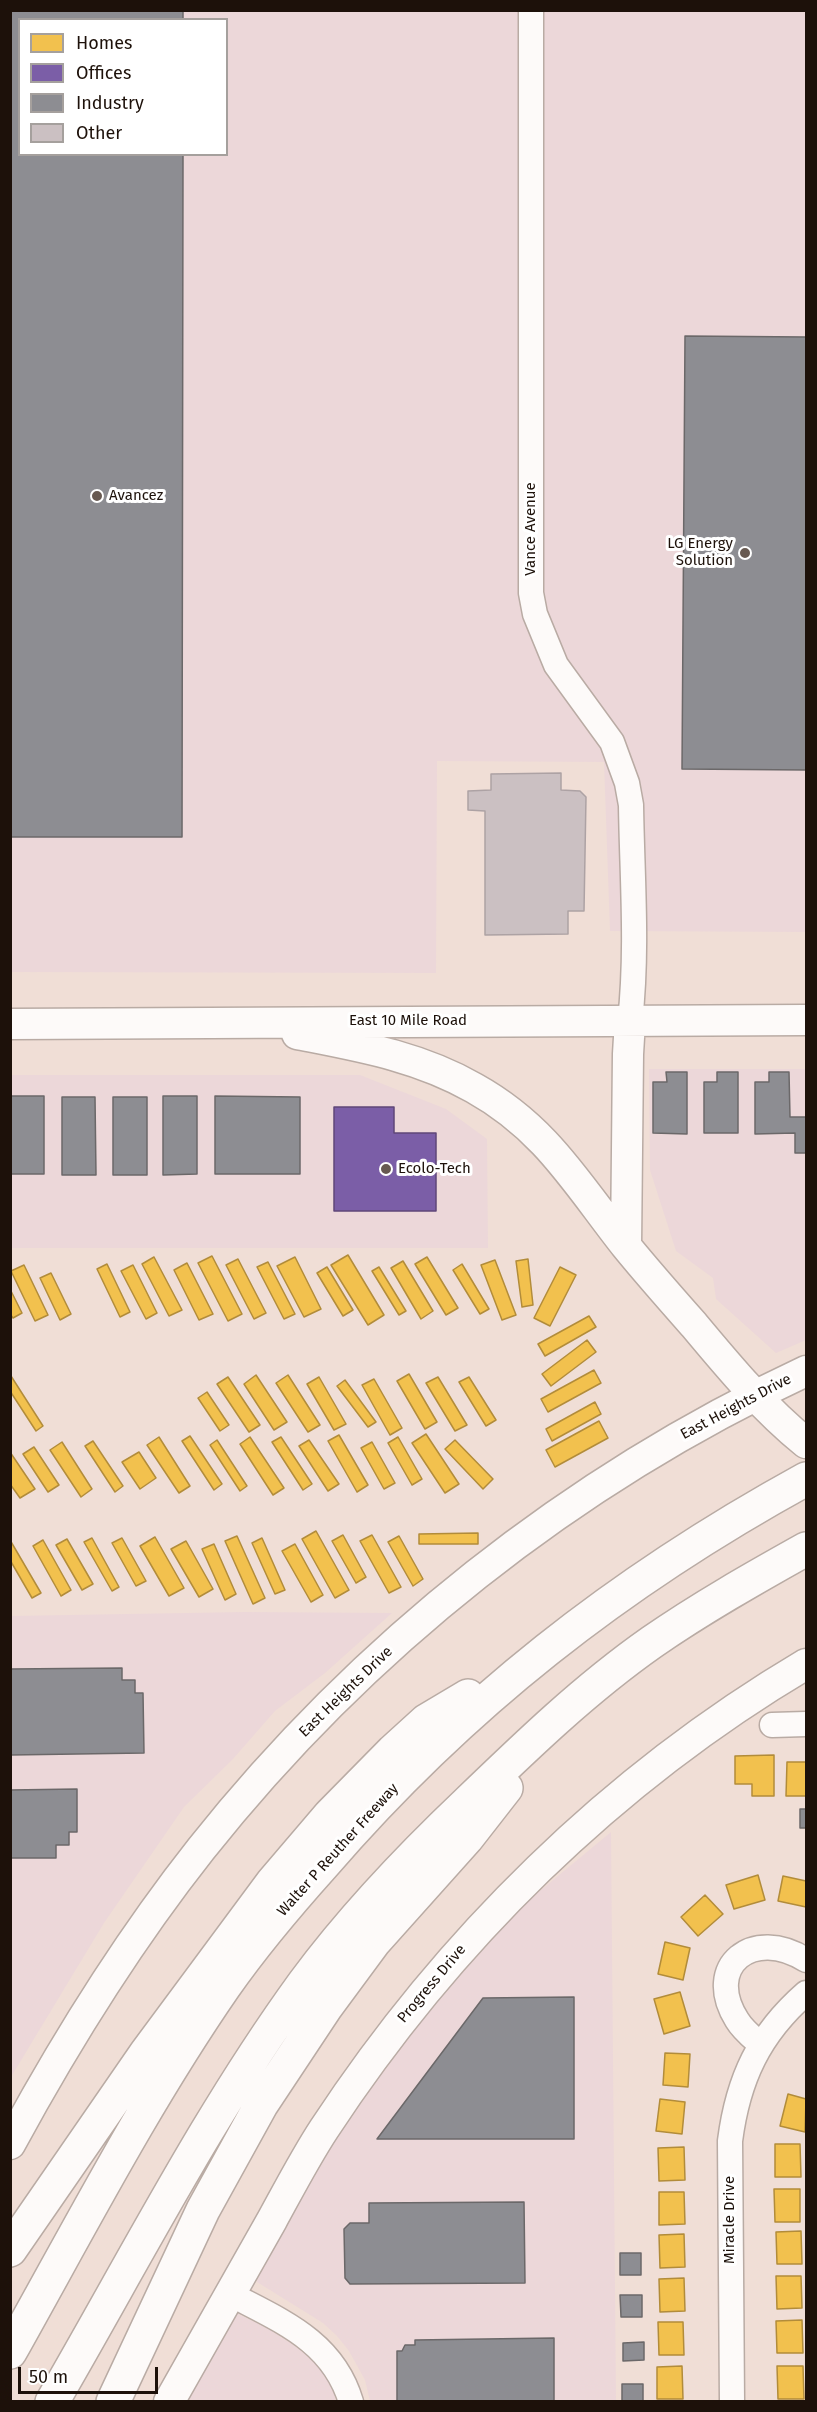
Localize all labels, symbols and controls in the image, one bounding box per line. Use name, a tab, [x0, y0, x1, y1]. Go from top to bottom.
legend	[18, 18, 228, 156]
text: Homes	[76, 32, 132, 54]
text: Offices	[76, 62, 131, 84]
text: Industry	[76, 92, 144, 114]
text: Other	[76, 122, 122, 144]
street label: Vance Avenue	[522, 482, 540, 576]
place label: Avancez	[109, 487, 163, 505]
marker: Avancez	[90, 489, 104, 503]
place label: LG Energy Solution	[667, 535, 733, 570]
marker: LG Energy Solution	[738, 546, 752, 560]
street label: East 10 Mile Road	[349, 1012, 467, 1030]
place label: Ecolo-Tech	[398, 1160, 471, 1178]
marker: Ecolo-Tech	[379, 1162, 393, 1176]
street label: East Heights Drive	[677, 1370, 795, 1444]
street label: East Heights Drive	[296, 1643, 396, 1741]
street label: Walter P Reuther Freeway	[274, 1780, 402, 1920]
street label: Progress Drive	[394, 1941, 470, 2027]
street label: Miracle Drive	[721, 2176, 739, 2264]
scale bar	[21, 2355, 160, 2393]
text: 50 m	[29, 2366, 68, 2388]

